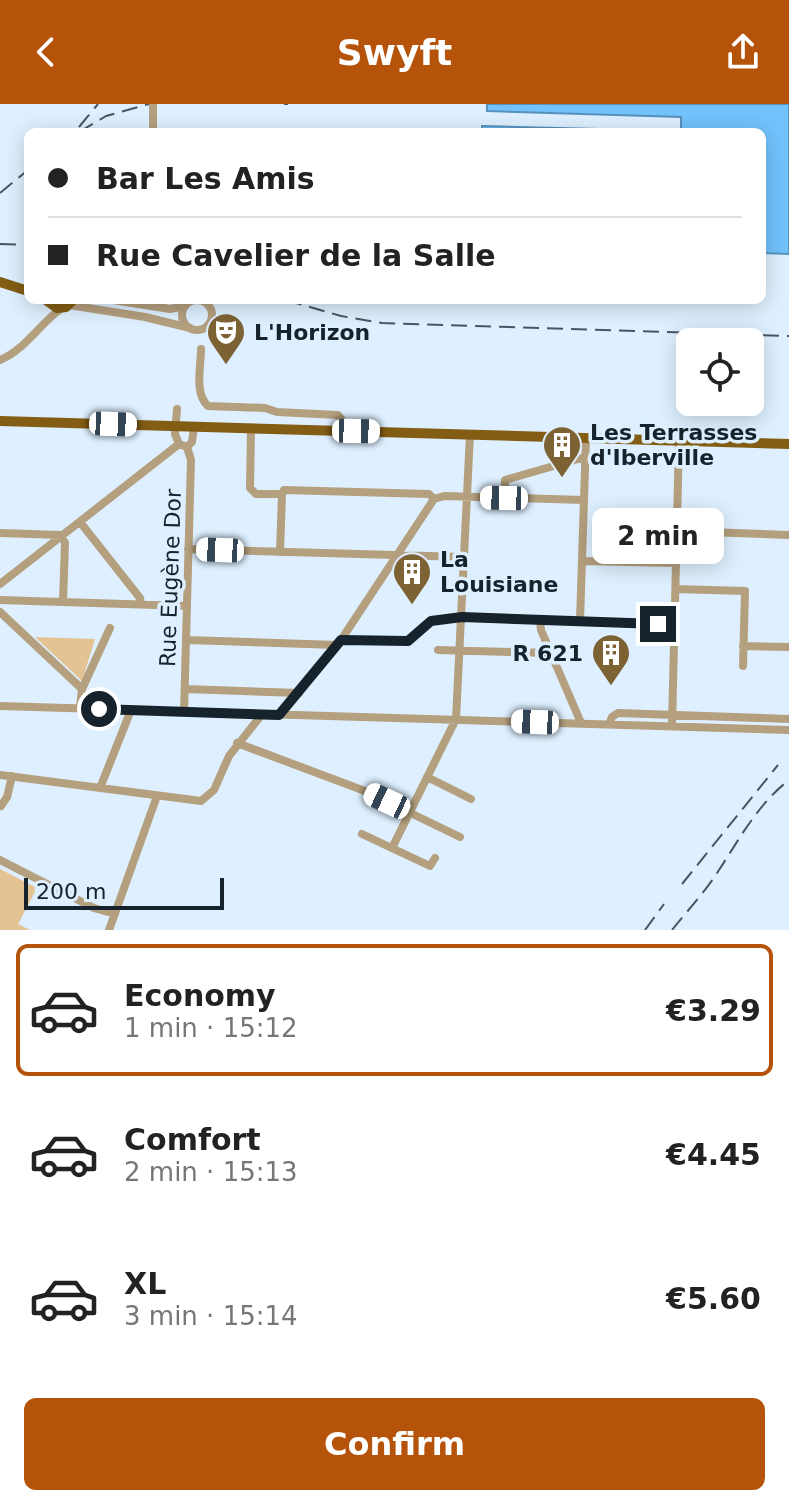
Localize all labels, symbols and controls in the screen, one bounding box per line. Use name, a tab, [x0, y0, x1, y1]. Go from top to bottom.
icon: back	[24, 30, 68, 74]
icon: share	[721, 30, 765, 74]
text: Swyft	[337, 32, 452, 73]
text: Bar Les Amis	[96, 161, 315, 196]
text: Rue Cavelier de la Salle	[96, 238, 496, 273]
theatre icon: L'Horizon	[205, 311, 247, 366]
place label: L'Horizon	[254, 320, 370, 345]
map controls	[676, 328, 764, 416]
button: locate	[676, 328, 764, 416]
car	[89, 411, 137, 437]
car	[332, 419, 380, 443]
place label: Les Terrasses d'Iberville	[590, 420, 757, 470]
building icon: Les Terrasses d'Iberville	[541, 424, 583, 479]
car	[480, 486, 528, 510]
street label: Rue Eugène Dor	[155, 488, 186, 667]
callout: 2 min	[592, 508, 724, 564]
text: 2 min	[617, 521, 699, 551]
car	[196, 537, 244, 563]
place label: La Louisiane	[440, 547, 558, 597]
building icon: La Louisiane	[391, 551, 433, 606]
route end	[640, 606, 676, 642]
building icon: R 621	[590, 632, 632, 687]
place label: R 621	[512, 641, 583, 666]
route start	[81, 691, 117, 727]
car	[511, 709, 559, 735]
car	[360, 780, 414, 822]
scale bar	[24, 874, 224, 910]
text: 200 m	[36, 879, 106, 904]
icon: car	[28, 974, 100, 1046]
text: Economy	[124, 978, 276, 1013]
text: €3.29	[666, 993, 761, 1028]
text: 1 min · 15:12	[124, 1013, 298, 1043]
icon: car	[28, 1118, 100, 1190]
text: Comfort	[124, 1122, 261, 1157]
text: €4.45	[666, 1137, 761, 1172]
text: 2 min · 15:13	[124, 1157, 298, 1187]
icon: car	[28, 1262, 100, 1334]
text: XL	[124, 1266, 166, 1301]
text: €5.60	[666, 1281, 761, 1316]
text: 3 min · 15:14	[124, 1301, 298, 1331]
button: Confirm	[24, 1398, 765, 1490]

